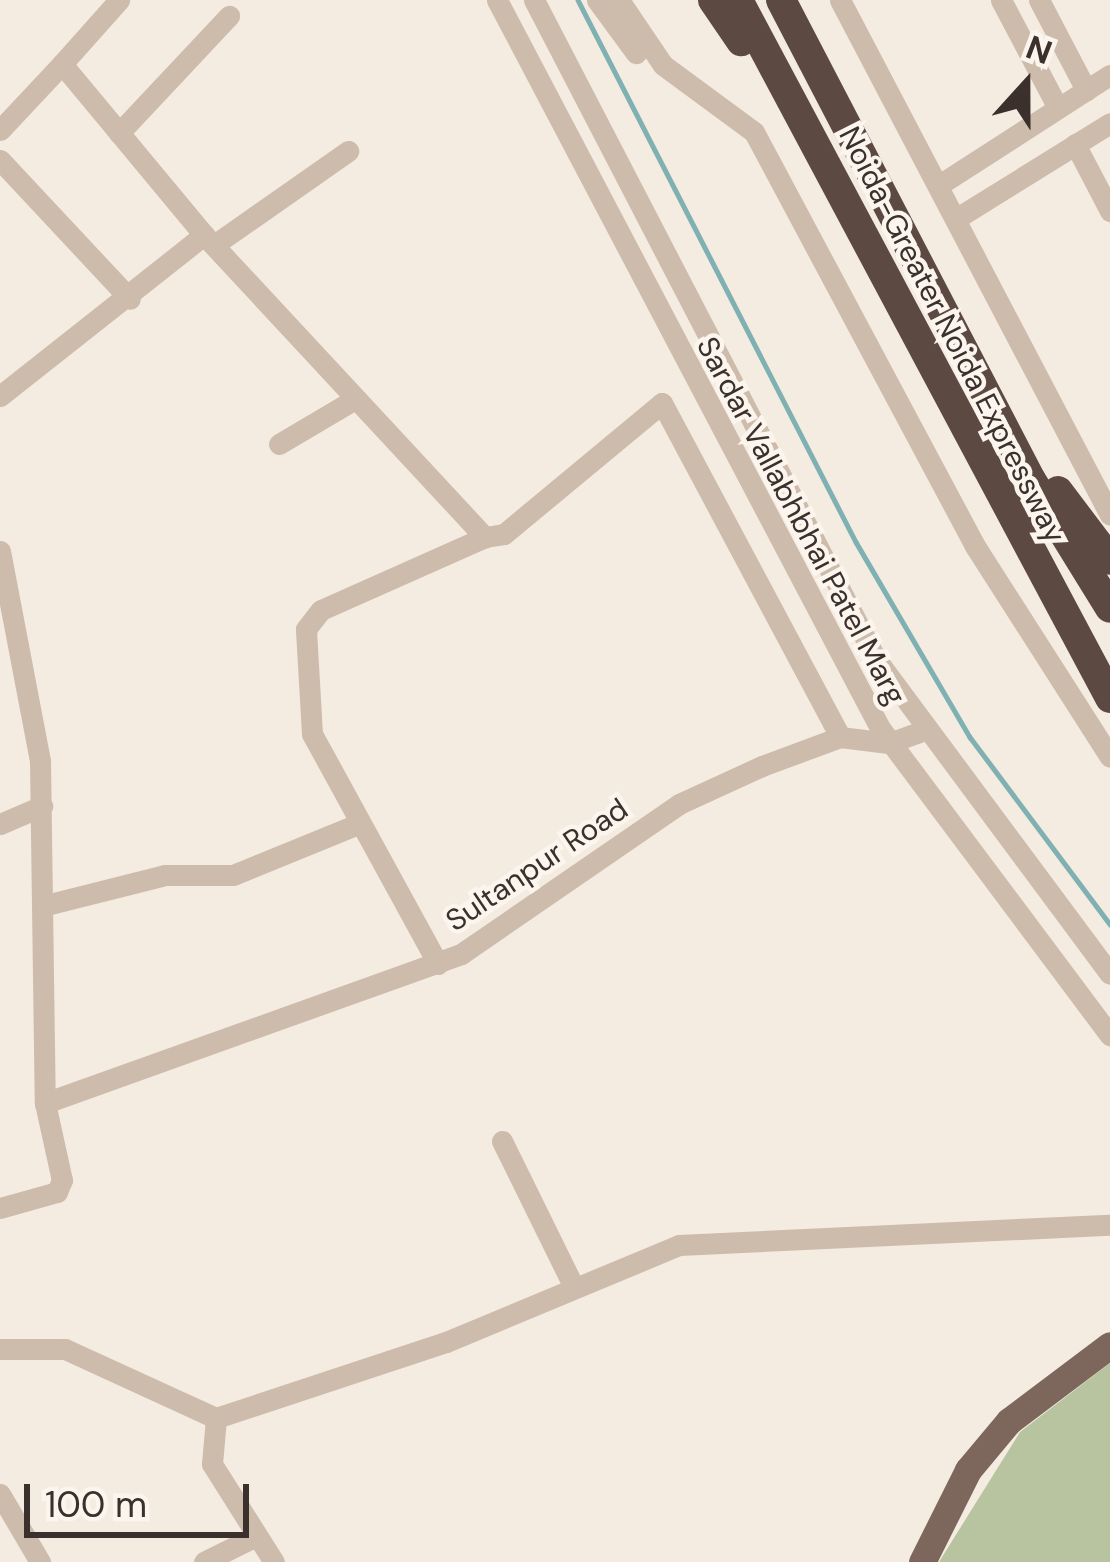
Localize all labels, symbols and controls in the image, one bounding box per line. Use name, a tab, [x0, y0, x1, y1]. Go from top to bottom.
north arrow	[966, 24, 1086, 144]
text: N	[1020, 26, 1058, 74]
street label: Noida-Greater Noida Expressway	[831, 121, 1073, 549]
street label: Sardar Vallabhbhai Patel Marg	[689, 331, 913, 711]
street label: Sultanpur Road	[439, 791, 635, 939]
scale bar	[30, 1460, 255, 1534]
text: 100 m	[45, 1481, 147, 1528]

